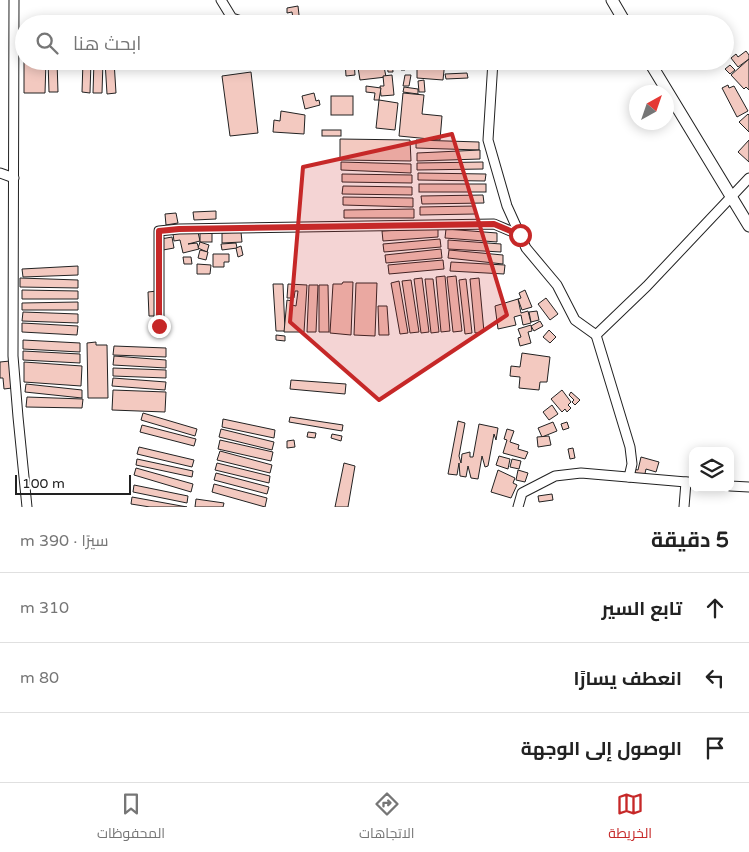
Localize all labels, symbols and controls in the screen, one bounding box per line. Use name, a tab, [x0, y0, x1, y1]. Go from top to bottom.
search box	[15, 15, 734, 70]
icon: search	[33, 29, 61, 57]
text: ابحث هنا	[73, 33, 141, 55]
north arrow	[629, 85, 674, 130]
route start	[509, 224, 532, 247]
route end	[148, 315, 171, 338]
map controls	[689, 447, 734, 492]
button: layers	[689, 447, 734, 492]
scale bar	[15, 472, 131, 495]
text: 100 m	[22, 475, 65, 492]
text: 5 دقيقة	[651, 528, 729, 553]
text: سيرًا · 390 m	[20, 531, 109, 551]
icon: ahead	[701, 594, 729, 622]
text: 310 m	[20, 598, 69, 618]
text: تابع السير	[602, 598, 682, 620]
icon: left	[701, 664, 729, 692]
text: 80 m	[20, 668, 59, 688]
text: انعطف يسارًا	[573, 668, 682, 690]
icon: arrive	[701, 734, 729, 762]
text: الوصول إلى الوجهة	[521, 738, 682, 760]
tab: المحفوظات	[97, 790, 165, 846]
tab: الاتجاهات	[359, 790, 414, 846]
tab: الخريطة	[608, 790, 652, 846]

